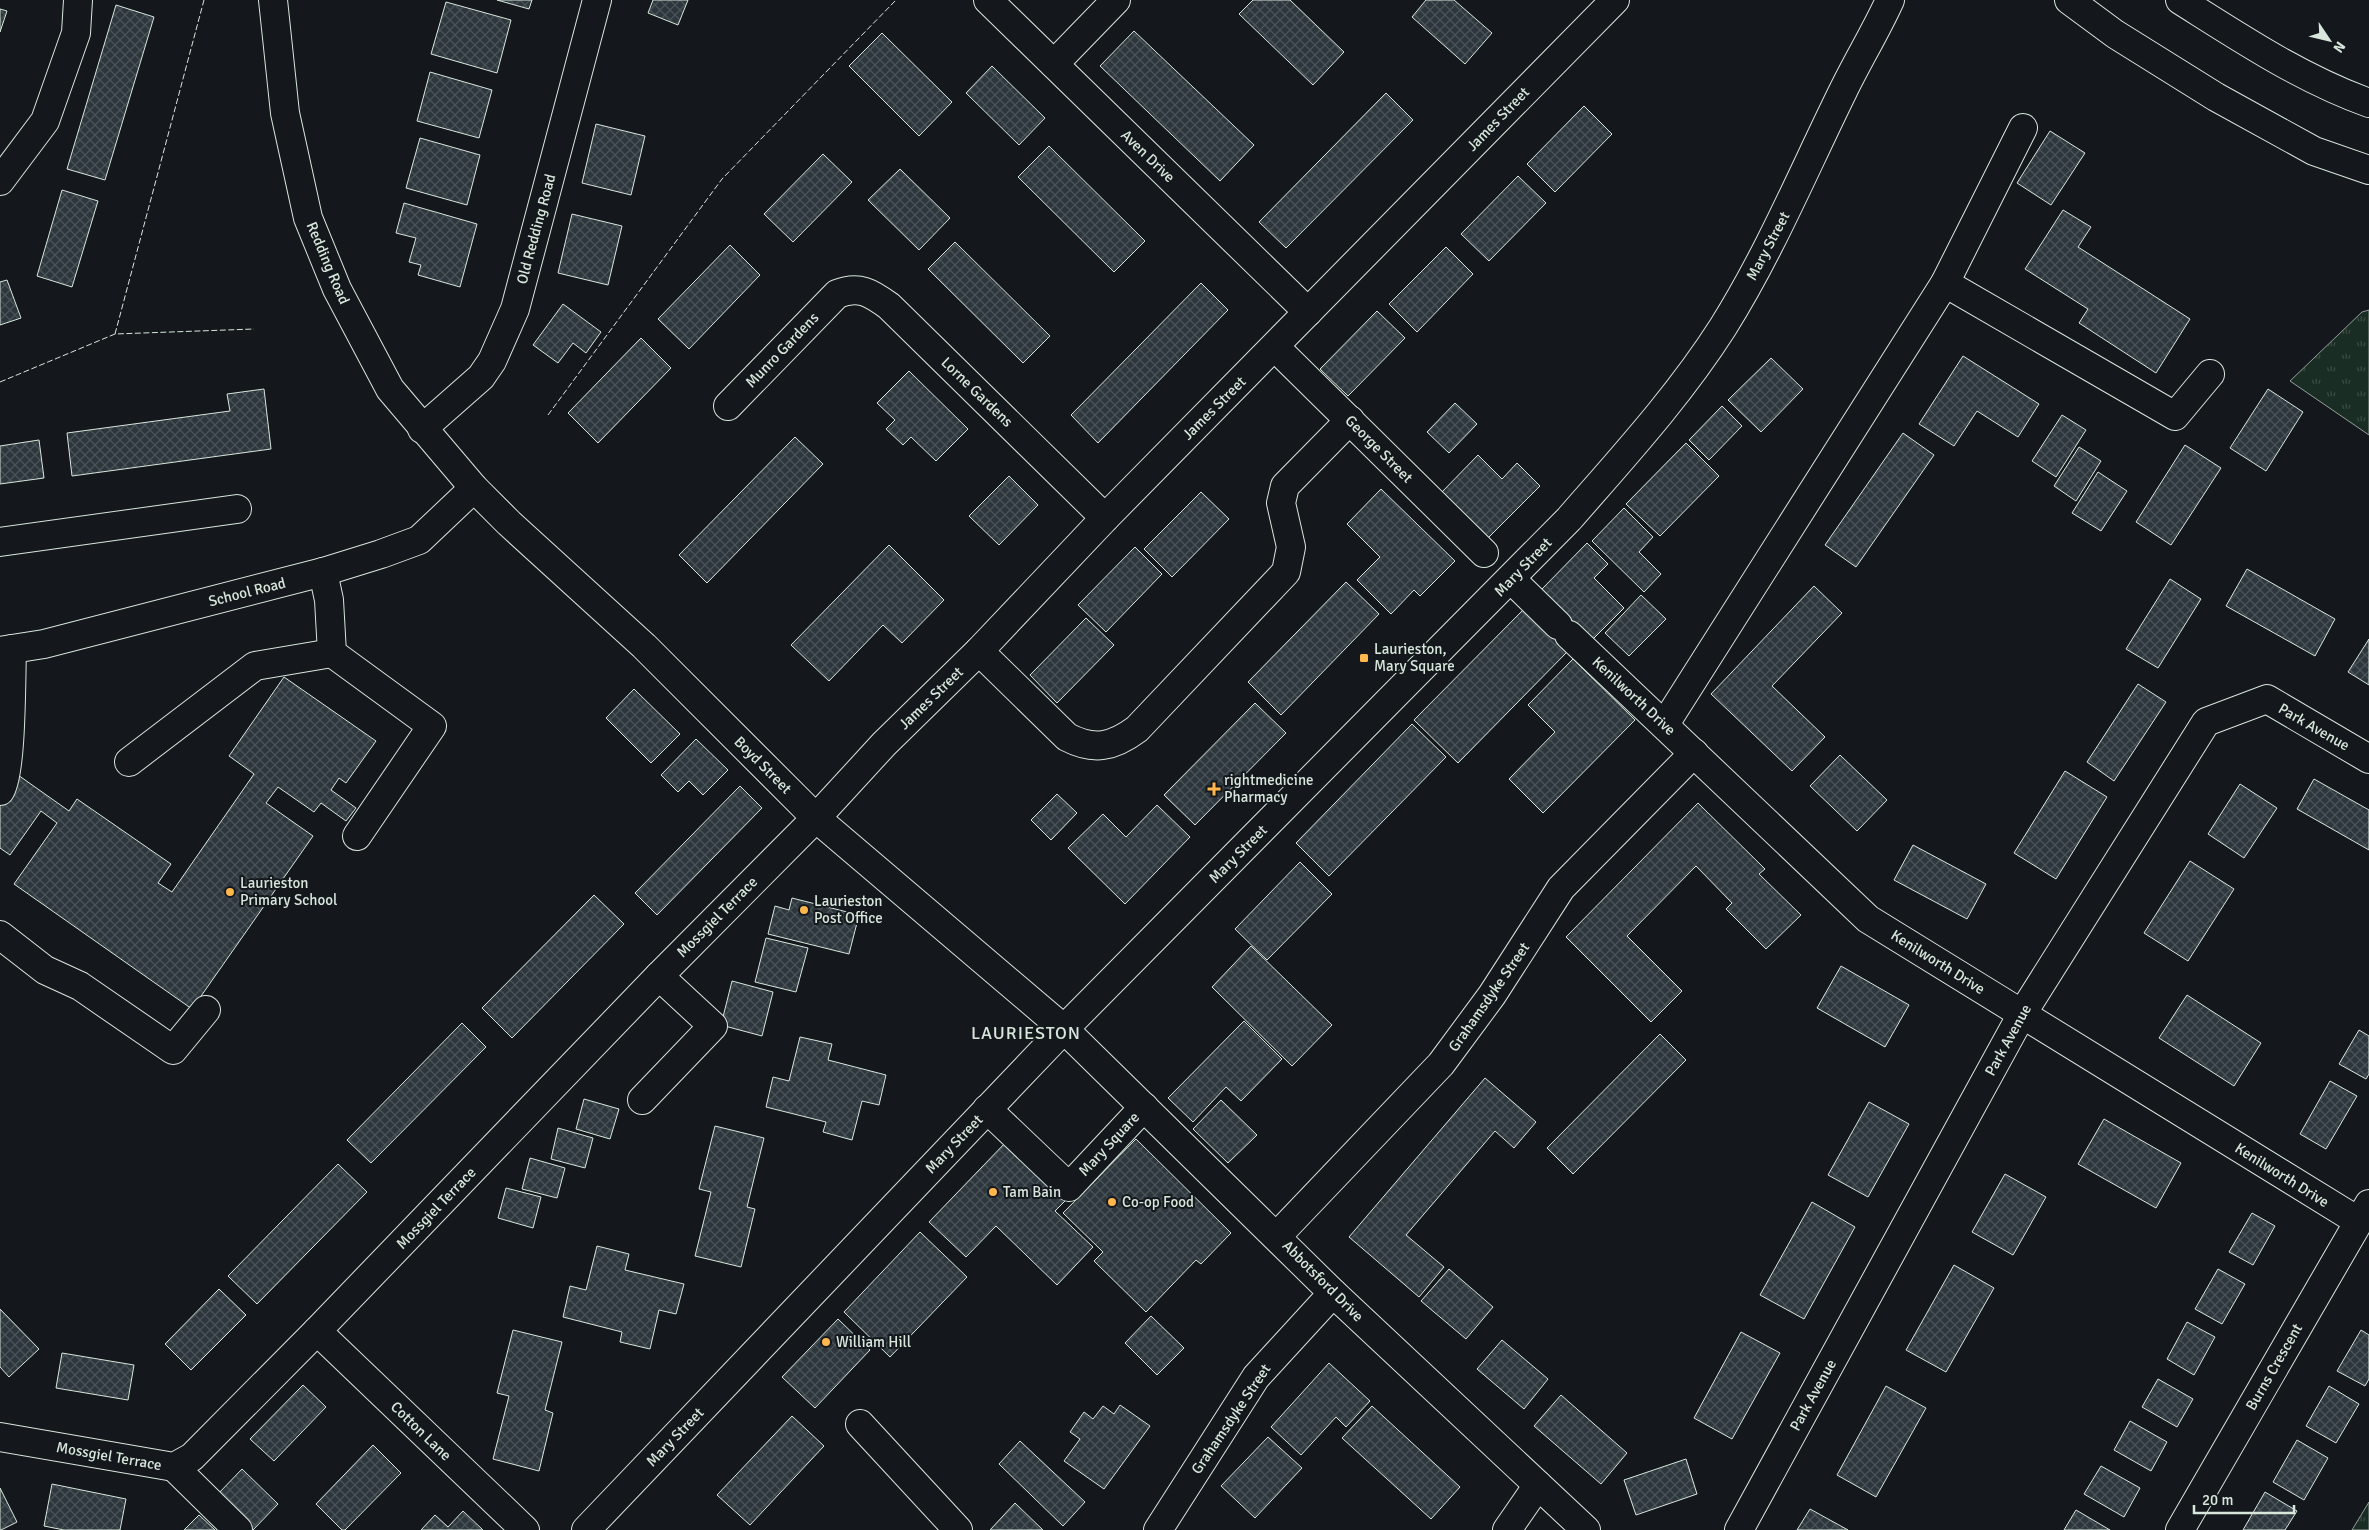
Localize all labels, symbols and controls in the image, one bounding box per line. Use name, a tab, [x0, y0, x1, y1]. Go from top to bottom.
north arrow	[2304, 15, 2354, 65]
text: N	[2329, 38, 2349, 56]
street label: James Street	[1463, 83, 1533, 155]
street label: Aven Drive	[1117, 126, 1179, 186]
street label: Old Redding Road	[513, 172, 559, 286]
street label: Mary Street	[1742, 209, 1794, 283]
street label: Redding Road	[303, 219, 353, 307]
street label: Munro Gardens	[742, 308, 823, 391]
street label: Lorne Gardens	[937, 353, 1017, 431]
street label: James Street	[1179, 373, 1249, 443]
street label: George Street	[1341, 411, 1417, 487]
street label: Mary Street	[1490, 534, 1556, 600]
street label: School Road	[207, 574, 288, 610]
place label: Laurieston, Mary Square	[1374, 640, 1455, 675]
marker: Laurieston, Mary Square	[1358, 652, 1370, 664]
street label: Kenilworth Drive	[1589, 653, 1679, 739]
street label: James Street	[895, 663, 967, 733]
street label: Park Avenue	[2275, 699, 2353, 755]
street label: Boyd Street	[731, 733, 795, 797]
place label: rightmedicine Pharmacy	[1224, 771, 1314, 806]
marker: rightmedicine Pharmacy	[1208, 783, 1220, 795]
street label: Mary Street	[1205, 821, 1271, 887]
street label: Mossgiel Terrace	[673, 873, 761, 961]
place label: Laurieston Primary School	[240, 874, 337, 909]
marker: Laurieston Primary School	[224, 886, 236, 898]
place label: Laurieston Post Office	[814, 892, 883, 927]
marker: Laurieston Post Office	[798, 904, 810, 916]
street label: Kenilworth Drive	[1888, 926, 1988, 998]
street label: Grahamsdyke Street	[1445, 939, 1533, 1055]
street label: Park Avenue	[1981, 1001, 2035, 1079]
district label: LAURIESTON	[971, 1022, 1081, 1044]
street label: Mary Square	[1075, 1108, 1143, 1180]
street label: Mary Street	[921, 1111, 987, 1177]
street label: Kenilworth Drive	[2232, 1139, 2332, 1211]
street label: Mossgiel Terrace	[392, 1163, 480, 1253]
place label: Tam Bain	[1003, 1183, 1061, 1201]
marker: Tam Bain	[987, 1186, 999, 1198]
place label: Co-op Food	[1122, 1193, 1194, 1211]
marker: Co-op Food	[1106, 1196, 1118, 1208]
street label: Abbotsford Drive	[1279, 1237, 1367, 1325]
street label: Burns Crescent	[2242, 1320, 2306, 1414]
place label: William Hill	[836, 1333, 911, 1351]
marker: William Hill	[820, 1336, 832, 1348]
street label: Park Avenue	[1786, 1356, 1840, 1434]
street label: Grahamsdyke Street	[1187, 1360, 1275, 1478]
street label: Cotton Lane	[387, 1398, 455, 1464]
street label: Mary Street	[642, 1404, 708, 1470]
street label: Mossgiel Terrace	[55, 1438, 163, 1474]
scale bar	[2194, 1482, 2294, 1514]
text: 20 m	[2202, 1491, 2233, 1509]

